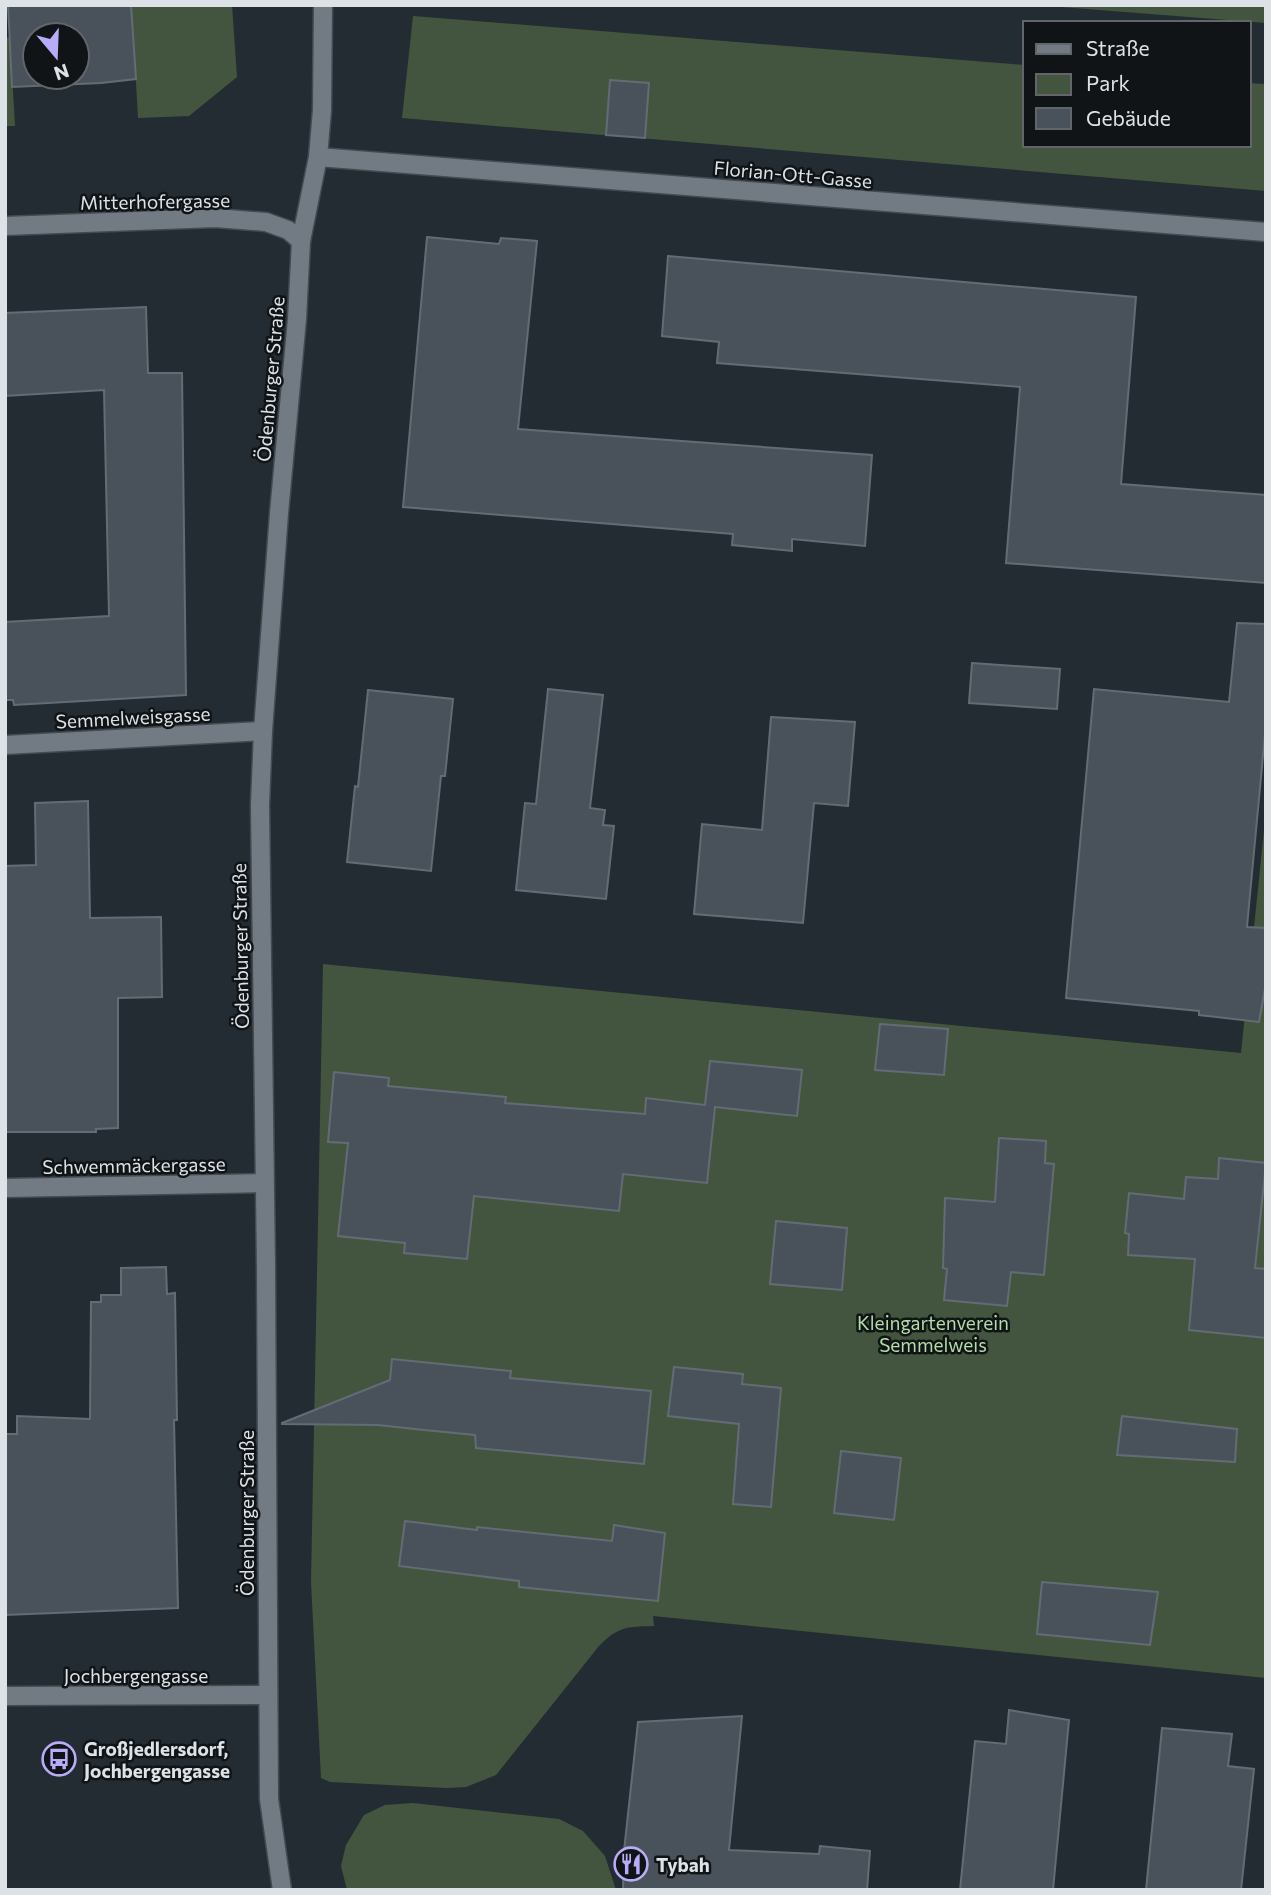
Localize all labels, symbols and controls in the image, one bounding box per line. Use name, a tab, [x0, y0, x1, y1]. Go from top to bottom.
north arrow	[21, 21, 91, 91]
legend	[1023, 21, 1250, 147]
text: Straße	[1086, 35, 1150, 60]
text: N	[51, 59, 72, 86]
text: Park	[1086, 70, 1130, 95]
text: Gebäude	[1086, 105, 1171, 130]
street label: Florian-Ott-Gasse	[713, 156, 873, 192]
street label: Mitterhofergasse	[80, 188, 230, 214]
street label: Ödenburger Straße	[251, 295, 289, 463]
street label: Semmelweisgasse	[55, 701, 211, 733]
street label: Ödenburger Straße	[227, 863, 253, 1029]
street label: Schwemmäckergasse	[42, 1152, 226, 1178]
park label: Kleingartenverein Semmelweis	[857, 1311, 1009, 1356]
street label: Ödenburger Straße	[235, 1430, 258, 1596]
street label: Jochbergengasse	[64, 1664, 208, 1687]
place label: Großjedlersdorf, Jochbergengasse	[84, 1737, 230, 1782]
bus stop icon: Großjedlersdorf, Jochbergengasse	[40, 1740, 78, 1778]
restaurant icon: Tybah	[612, 1845, 650, 1883]
place label: Tybah	[656, 1853, 710, 1876]

